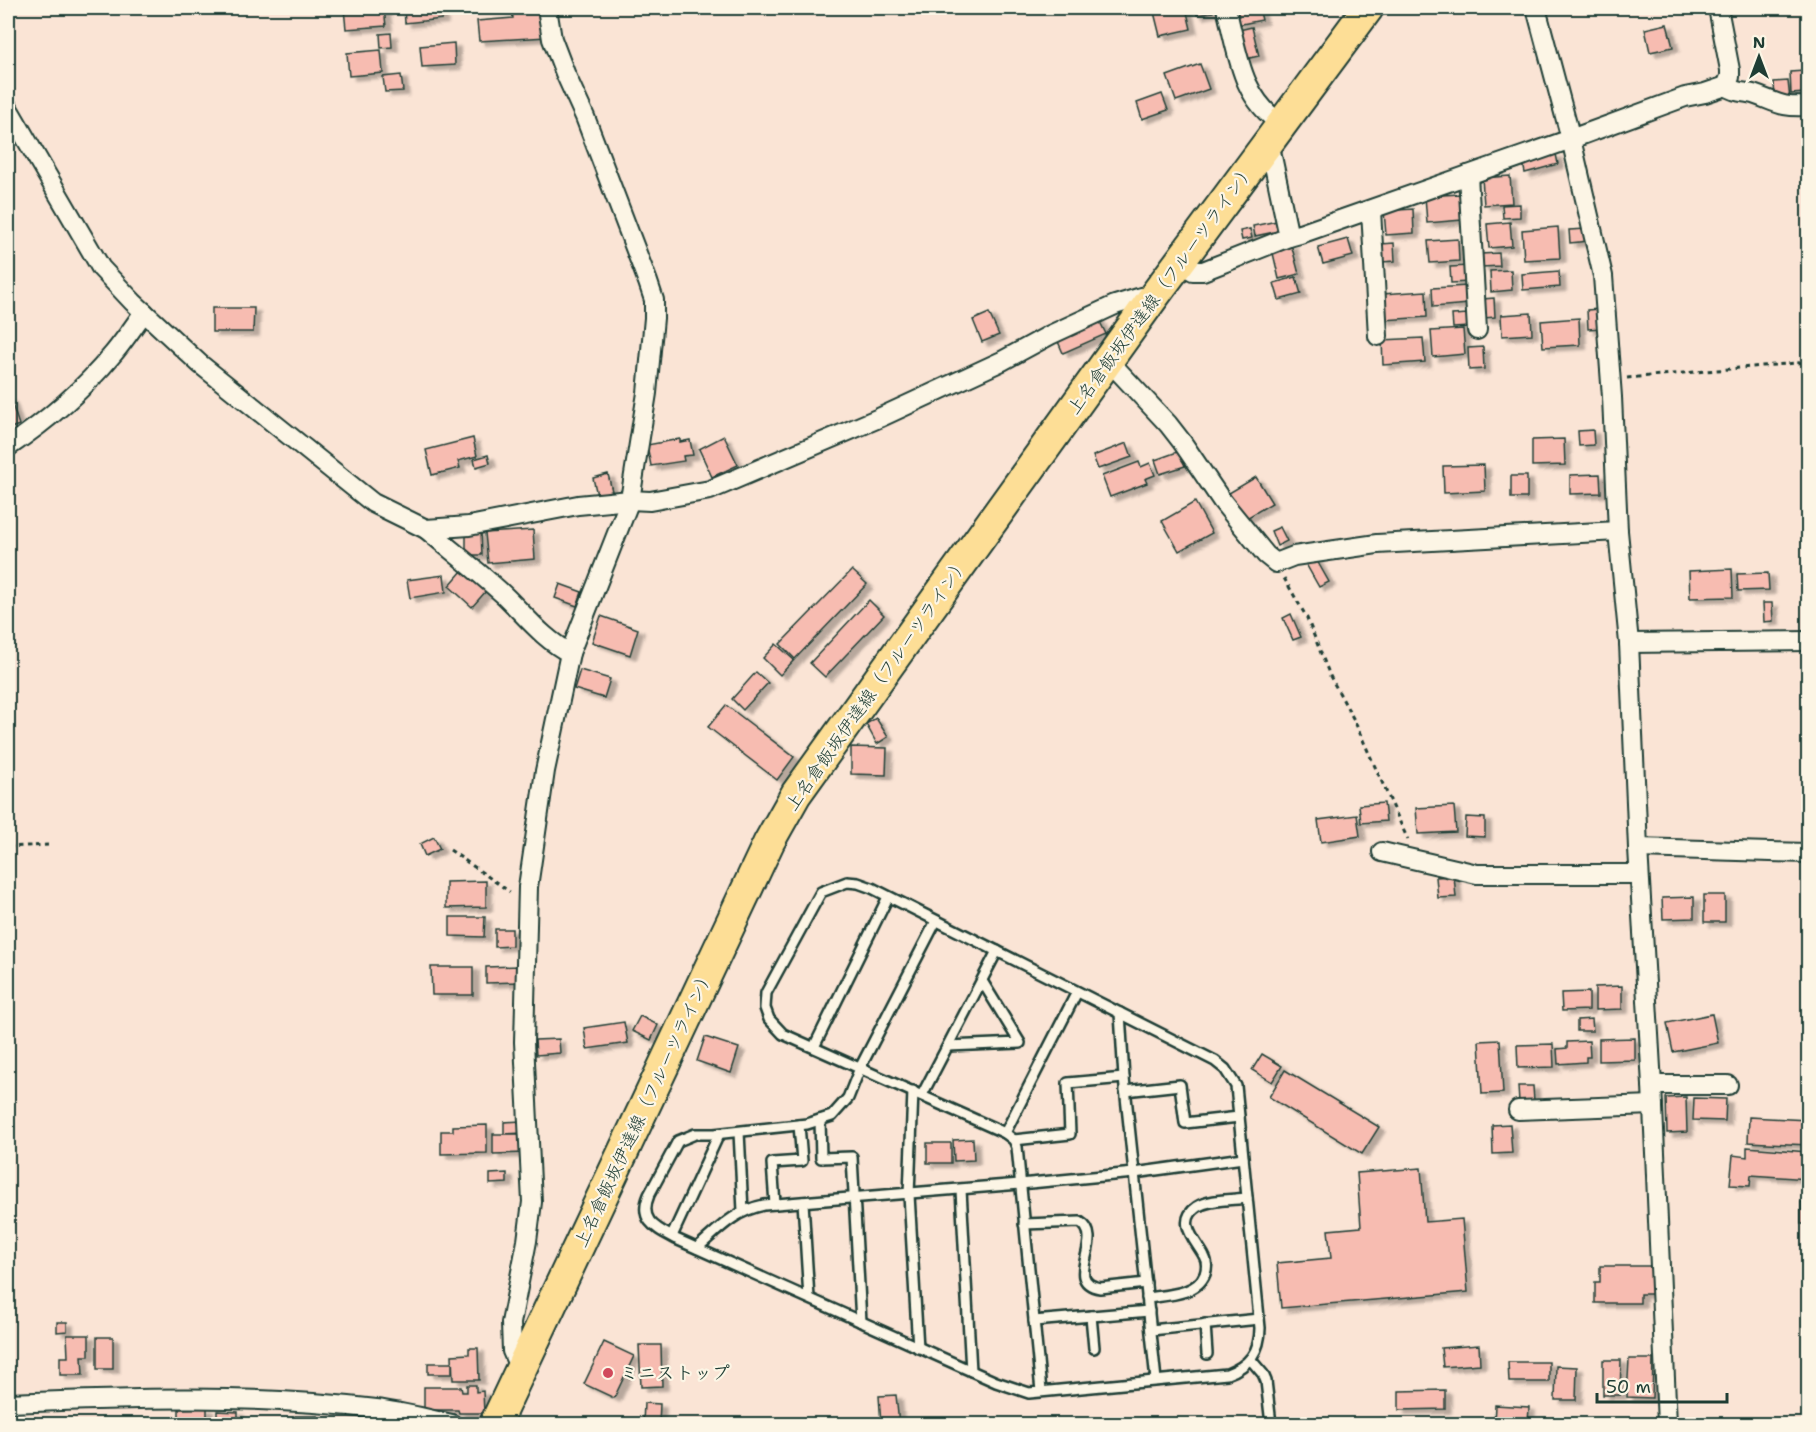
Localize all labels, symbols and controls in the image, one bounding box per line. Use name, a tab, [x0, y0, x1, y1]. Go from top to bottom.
north arrow	[1729, 27, 1789, 87]
text: N	[1753, 32, 1765, 53]
street label: 上名倉飯坂伊達線（フルーツライン）	[1062, 159, 1260, 419]
street label: 上名倉飯坂伊達線（フルーツライン）	[780, 552, 974, 816]
street label: 上名倉飯坂伊達線（フルーツライン）	[569, 965, 719, 1251]
place label: ミニストップ	[620, 1361, 730, 1385]
marker: ミニストップ	[601, 1366, 615, 1380]
scale bar	[1597, 1366, 1728, 1404]
text: 50 m	[1606, 1375, 1651, 1399]

